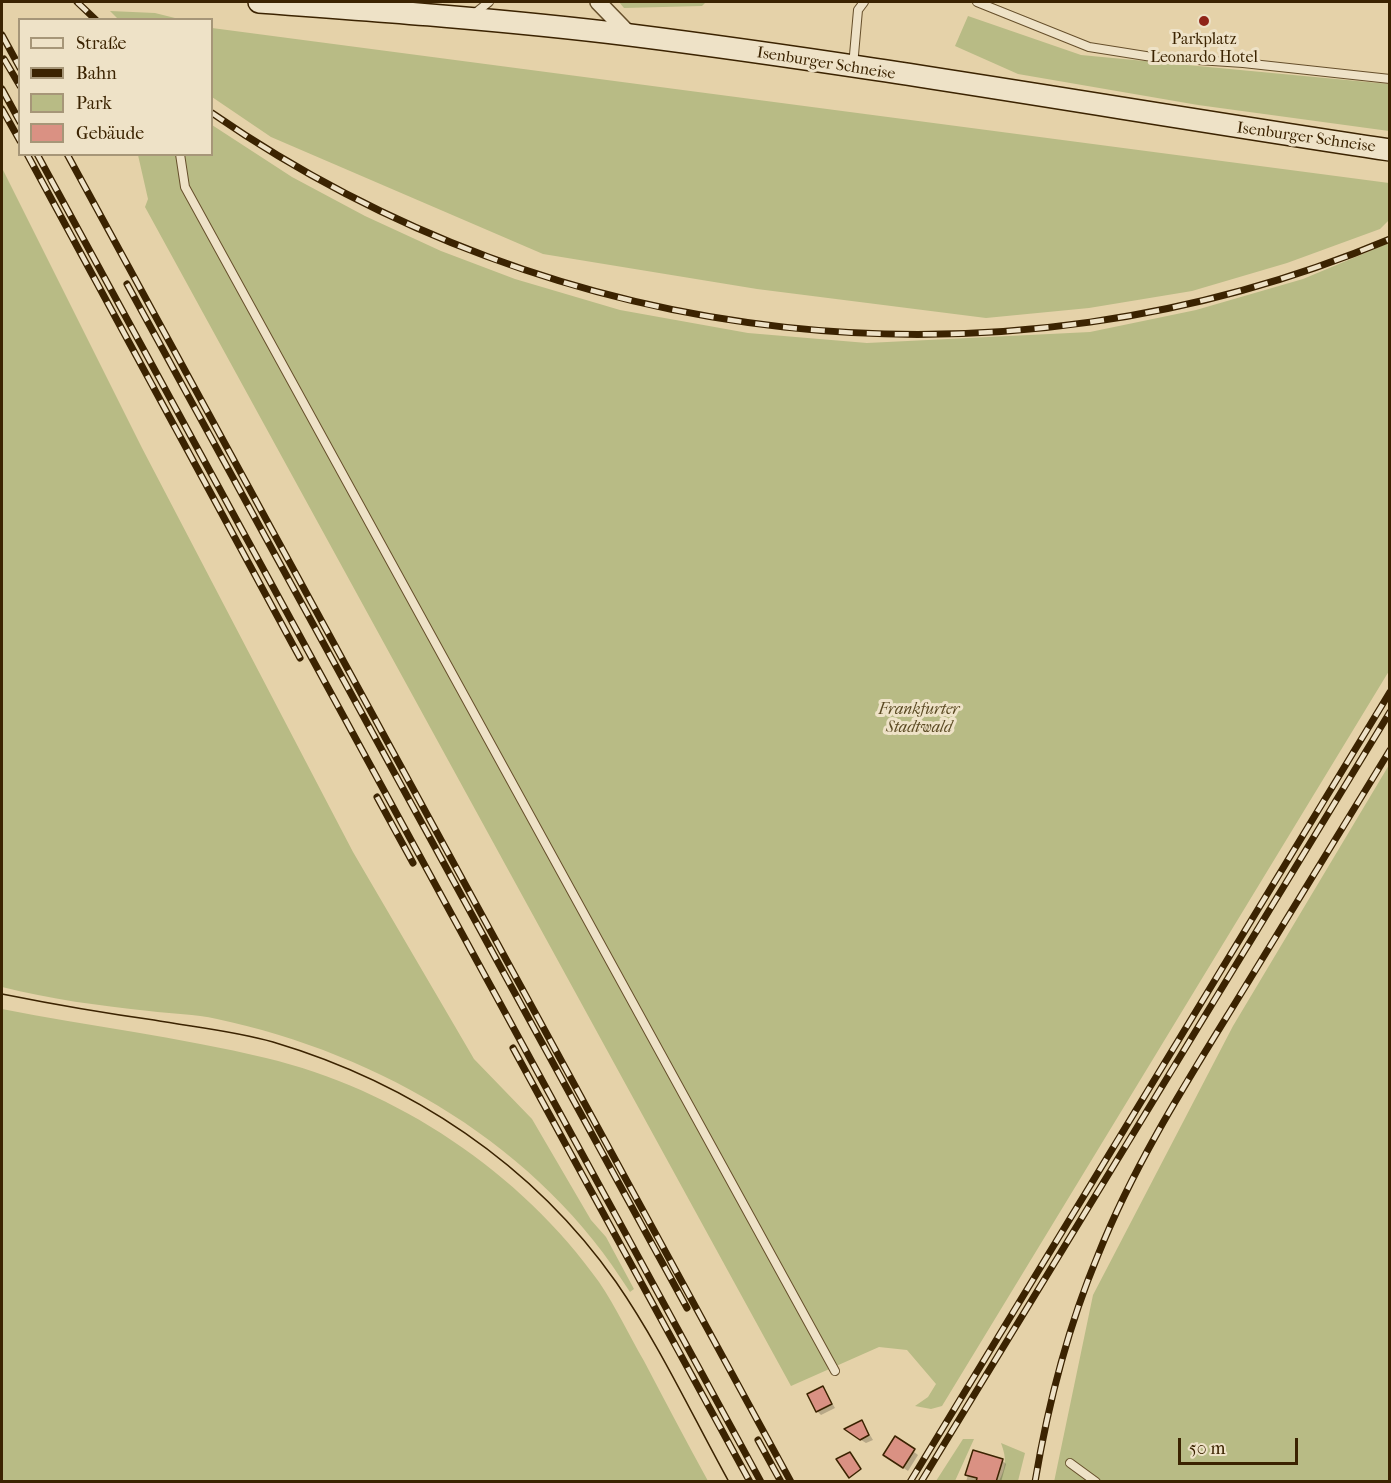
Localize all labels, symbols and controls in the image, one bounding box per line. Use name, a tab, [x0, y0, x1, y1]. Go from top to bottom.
marker: Parkplatz Leonardo Hotel	[1197, 14, 1211, 28]
legend	[18, 18, 213, 156]
place label: Parkplatz Leonardo Hotel	[1150, 30, 1258, 68]
text: Straße	[76, 33, 126, 54]
street label: Isenburger Schneise	[755, 44, 897, 84]
text: Bahn	[76, 63, 117, 84]
text: Park	[76, 93, 112, 114]
street label: Isenburger Schneise	[1235, 119, 1377, 157]
text: Gebäude	[76, 123, 144, 144]
park label: Frankfurter Stadtwald	[878, 700, 960, 738]
scale bar	[1181, 1426, 1301, 1464]
text: 50 m	[1189, 1438, 1225, 1459]

